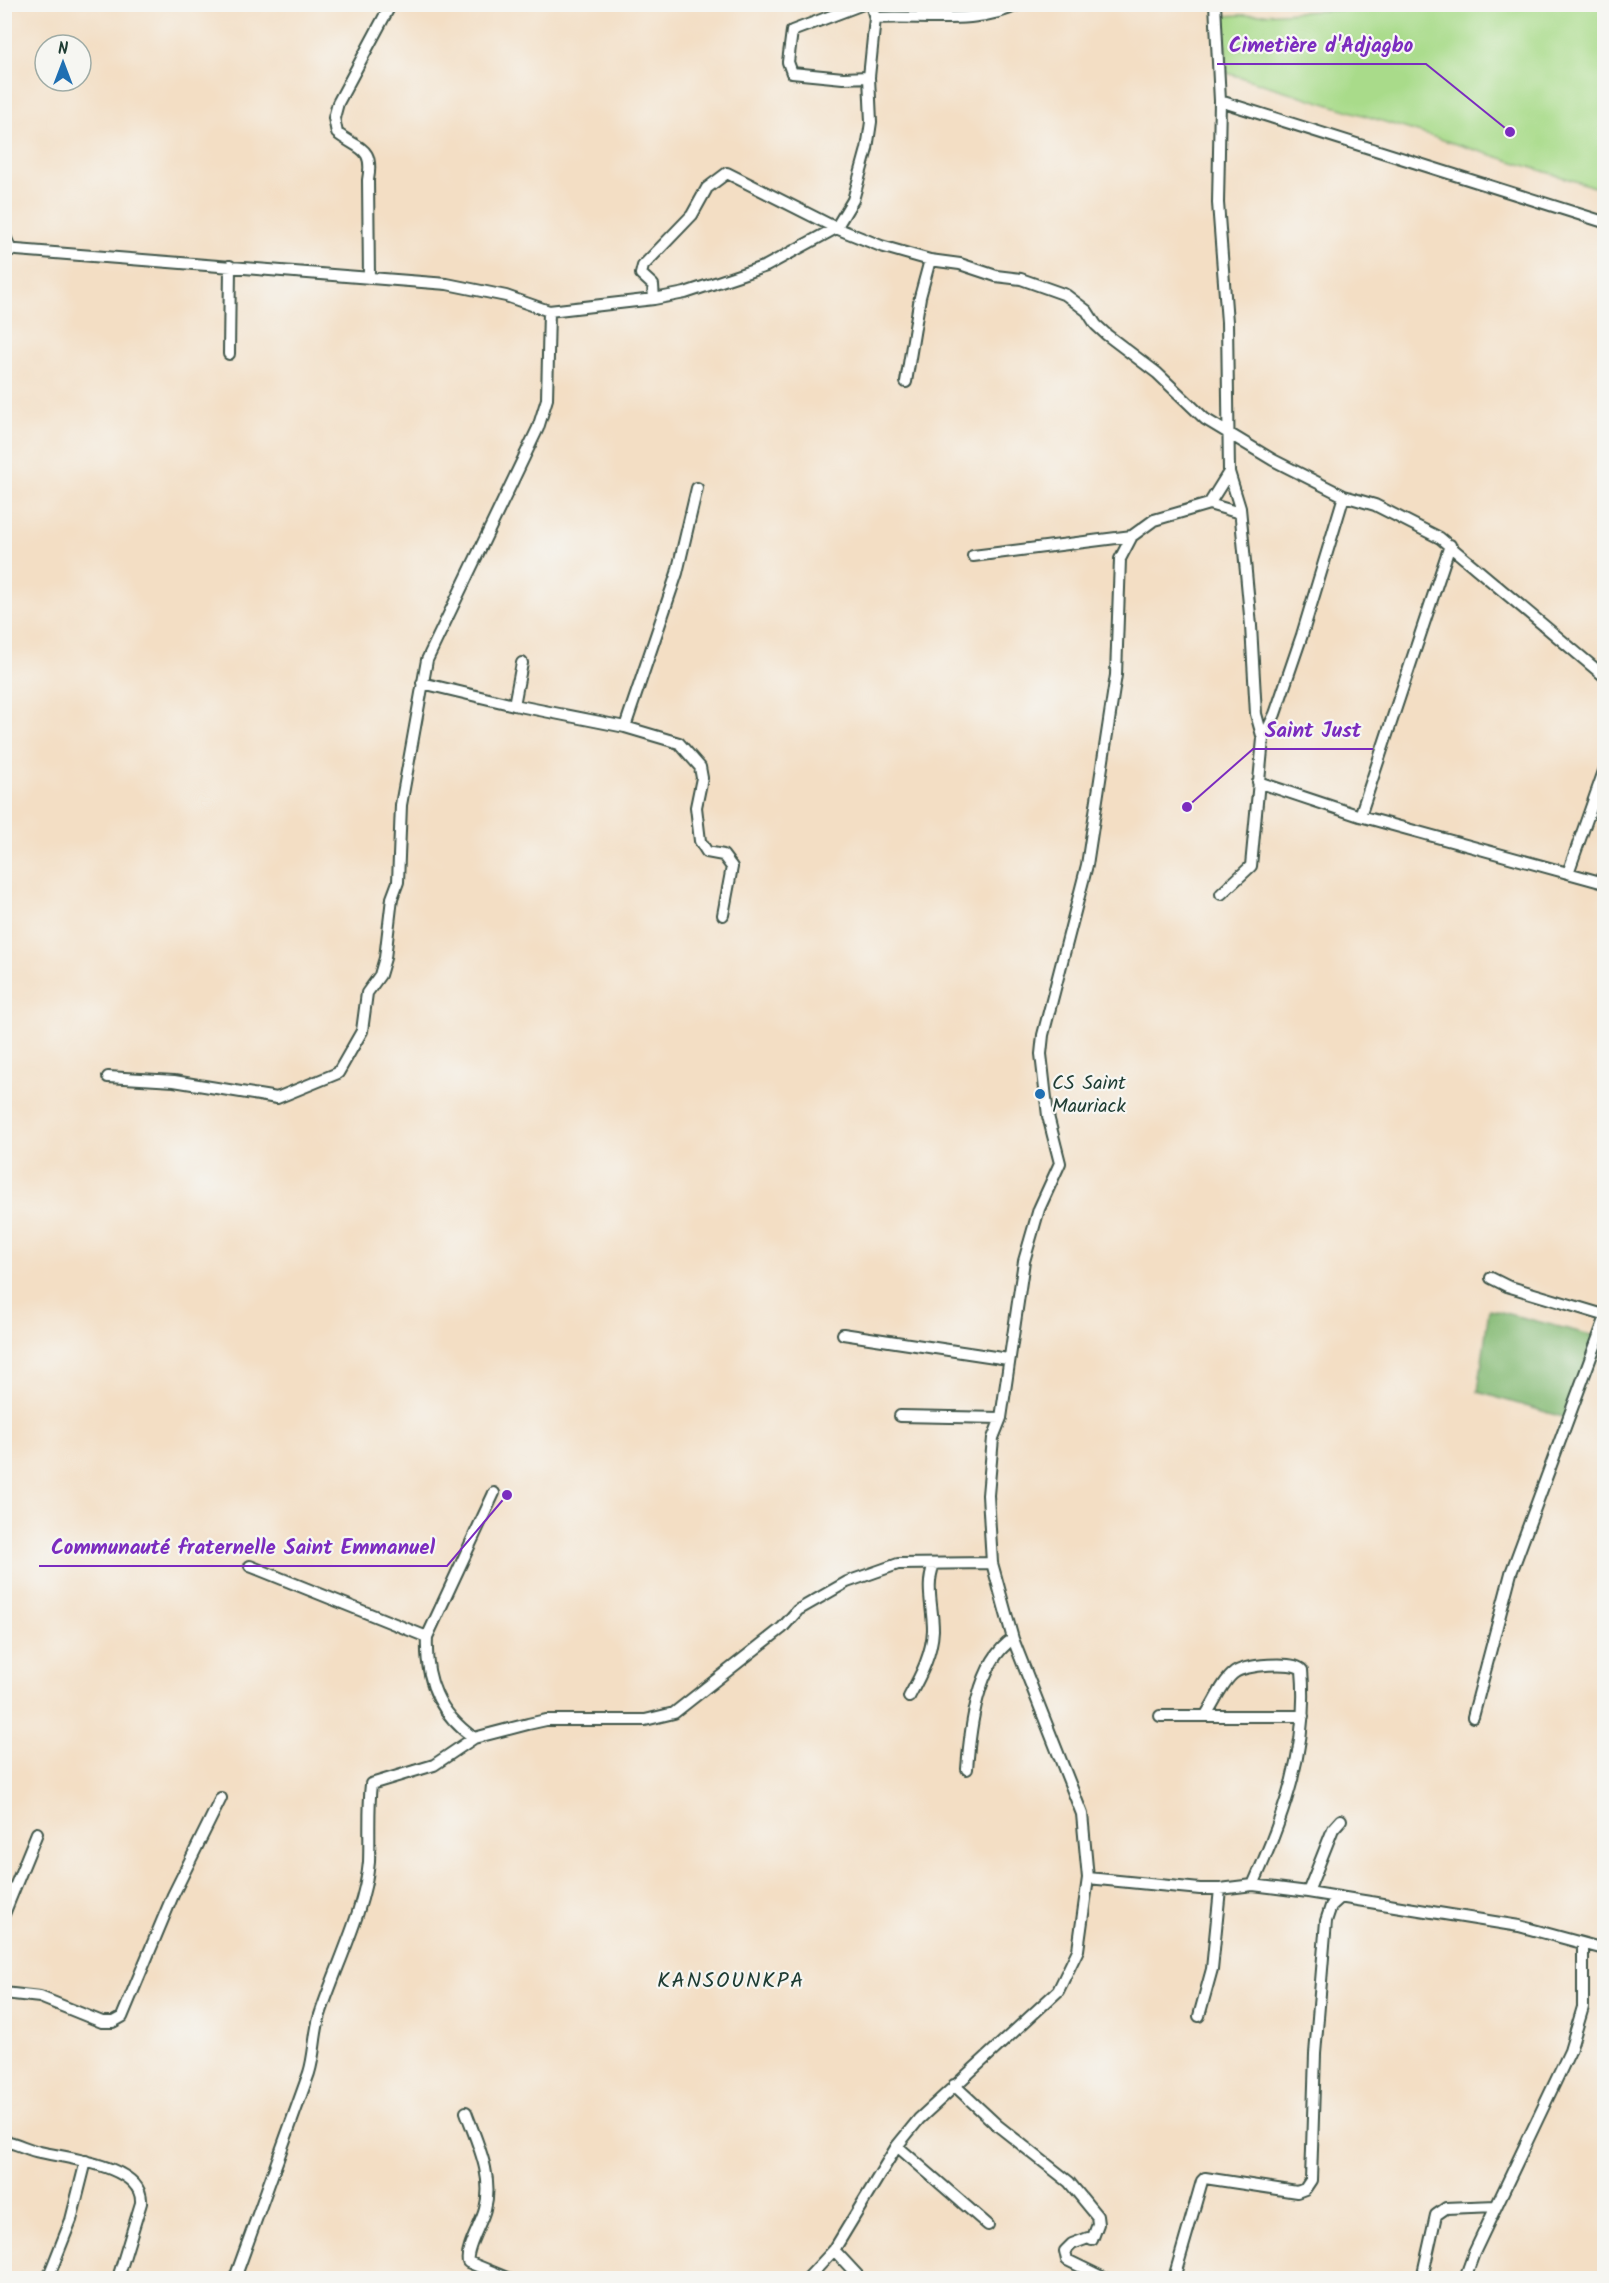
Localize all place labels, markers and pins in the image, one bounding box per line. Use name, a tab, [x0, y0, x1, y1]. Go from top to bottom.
callout: Cimetière d'Adjagbo	[1217, 25, 1426, 64]
callout: Saint Just	[1253, 710, 1373, 749]
place label: CS Saint Mauriack	[1052, 1068, 1126, 1123]
marker: CS Saint Mauriack	[1033, 1087, 1047, 1101]
callout: Communauté fraternelle Saint Emmanuel	[39, 1527, 447, 1566]

